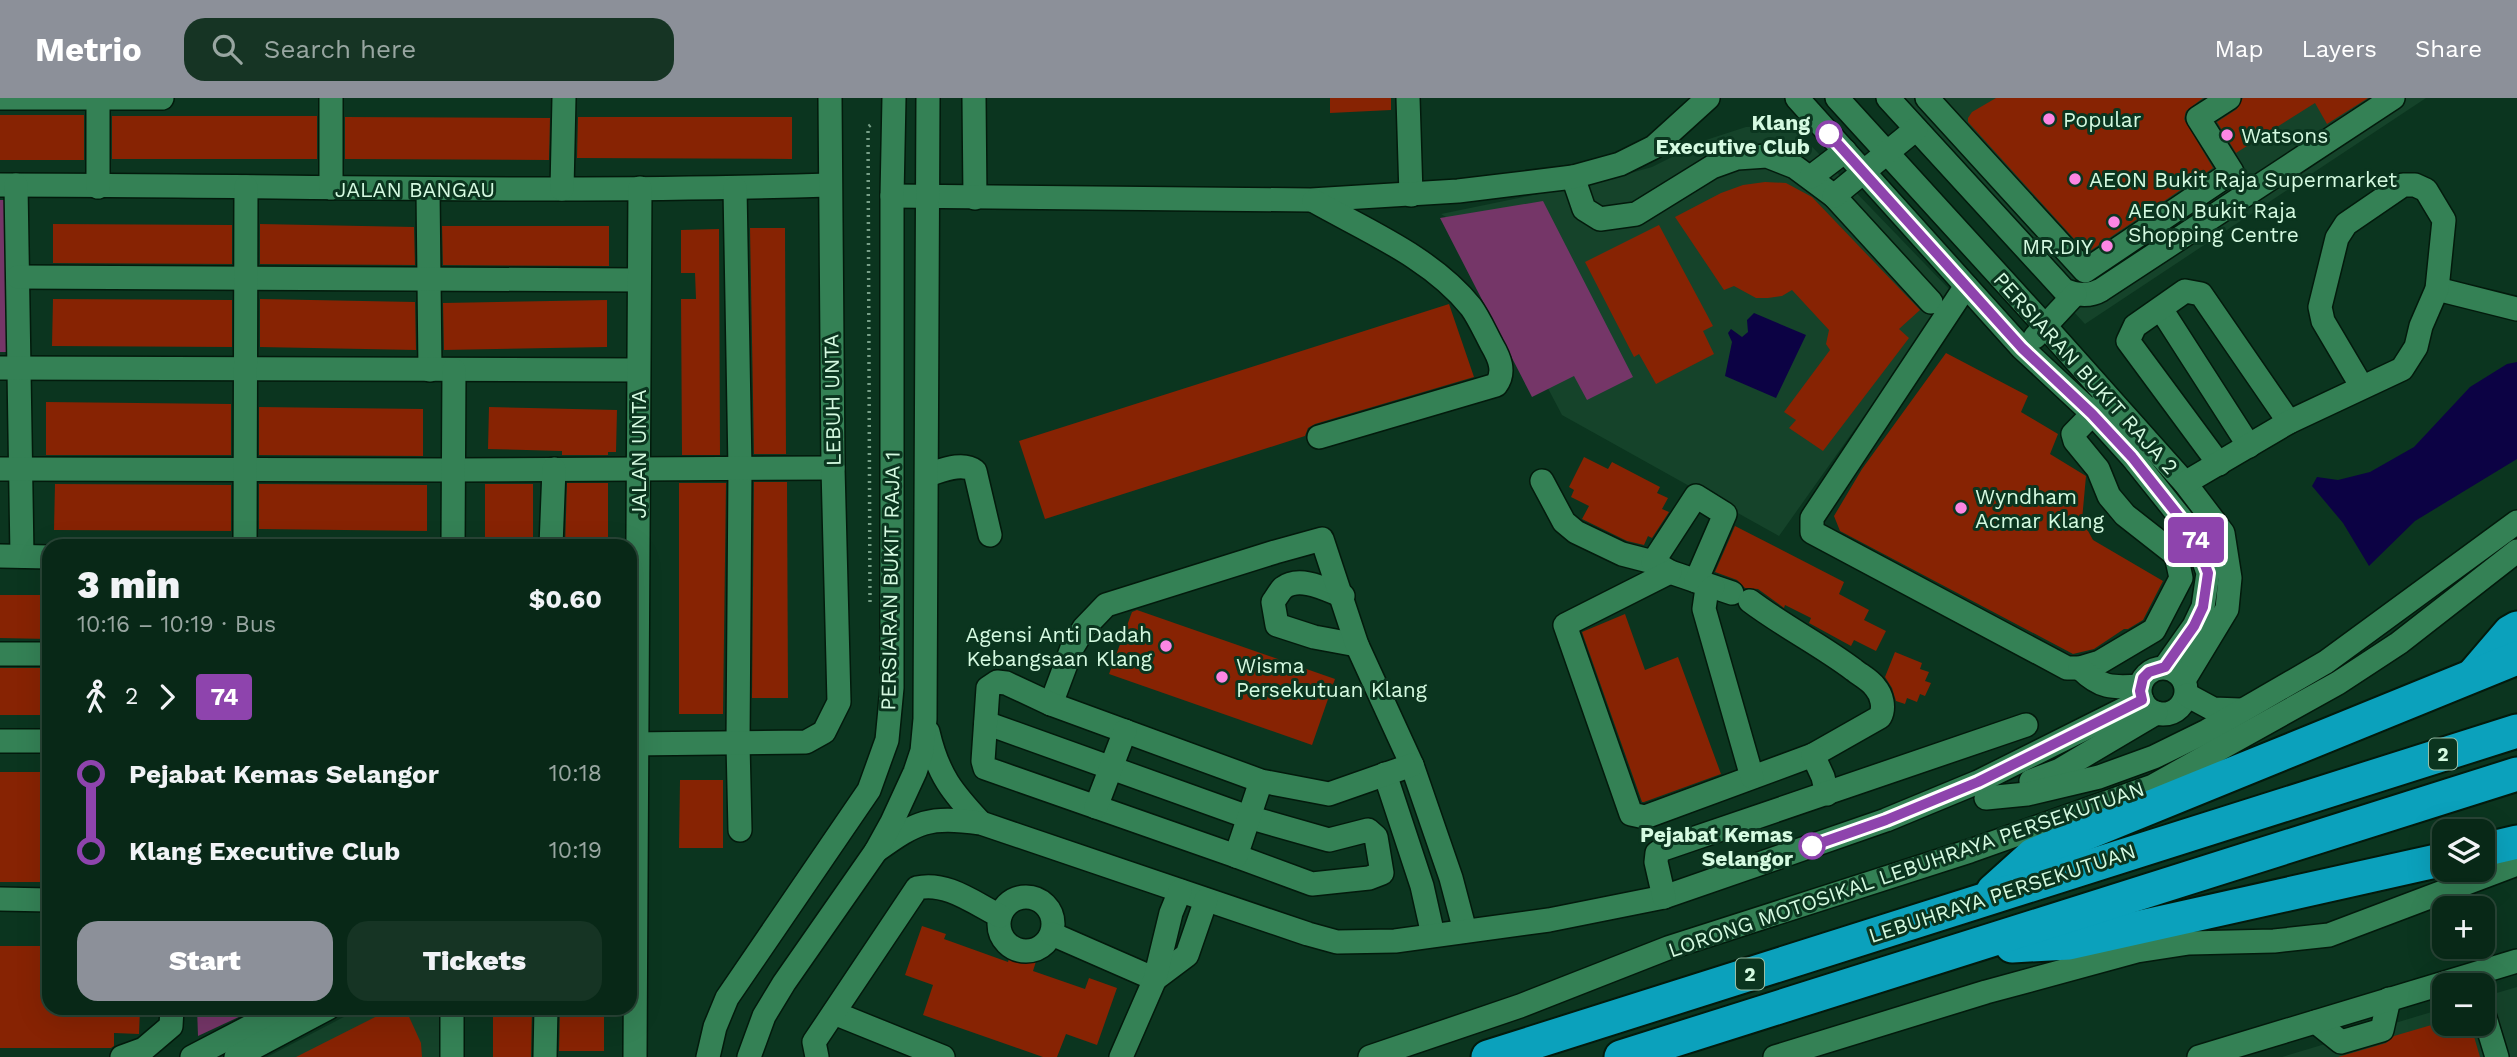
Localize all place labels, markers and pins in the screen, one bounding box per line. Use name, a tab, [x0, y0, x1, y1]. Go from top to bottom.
place label: Popular	[2063, 107, 2142, 132]
place label: Klang Executive Club	[1655, 110, 1810, 159]
marker: Popular	[2041, 111, 2057, 127]
marker: Klang Executive Club	[1816, 121, 1842, 147]
place label: Watsons	[2241, 123, 2328, 148]
marker: Watsons	[2219, 127, 2235, 143]
place label: AEON Bukit Raja Supermarket	[2089, 167, 2397, 192]
marker: AEON Bukit Raja Supermarket	[2067, 171, 2083, 187]
place label: AEON Bukit Raja Shopping Centre	[2128, 198, 2299, 247]
marker: AEON Bukit Raja Shopping Centre	[2106, 214, 2122, 230]
place label: MR.DIY	[2022, 234, 2093, 259]
marker: MR.DIY	[2099, 238, 2115, 254]
place label: Wyndham Acmar Klang	[1975, 484, 2105, 533]
marker: Wyndham Acmar Klang	[1953, 500, 1969, 516]
place label: Agensi Anti Dadah Kebangsaan Klang	[966, 622, 1153, 671]
marker: Agensi Anti Dadah Kebangsaan Klang	[1158, 638, 1174, 654]
place label: Wisma Persekutuan Klang	[1236, 653, 1428, 702]
marker: Wisma Persekutuan Klang	[1214, 669, 1230, 685]
place label: Pejabat Kemas Selangor	[1640, 822, 1793, 871]
marker: Pejabat Kemas Selangor	[1799, 833, 1825, 859]

